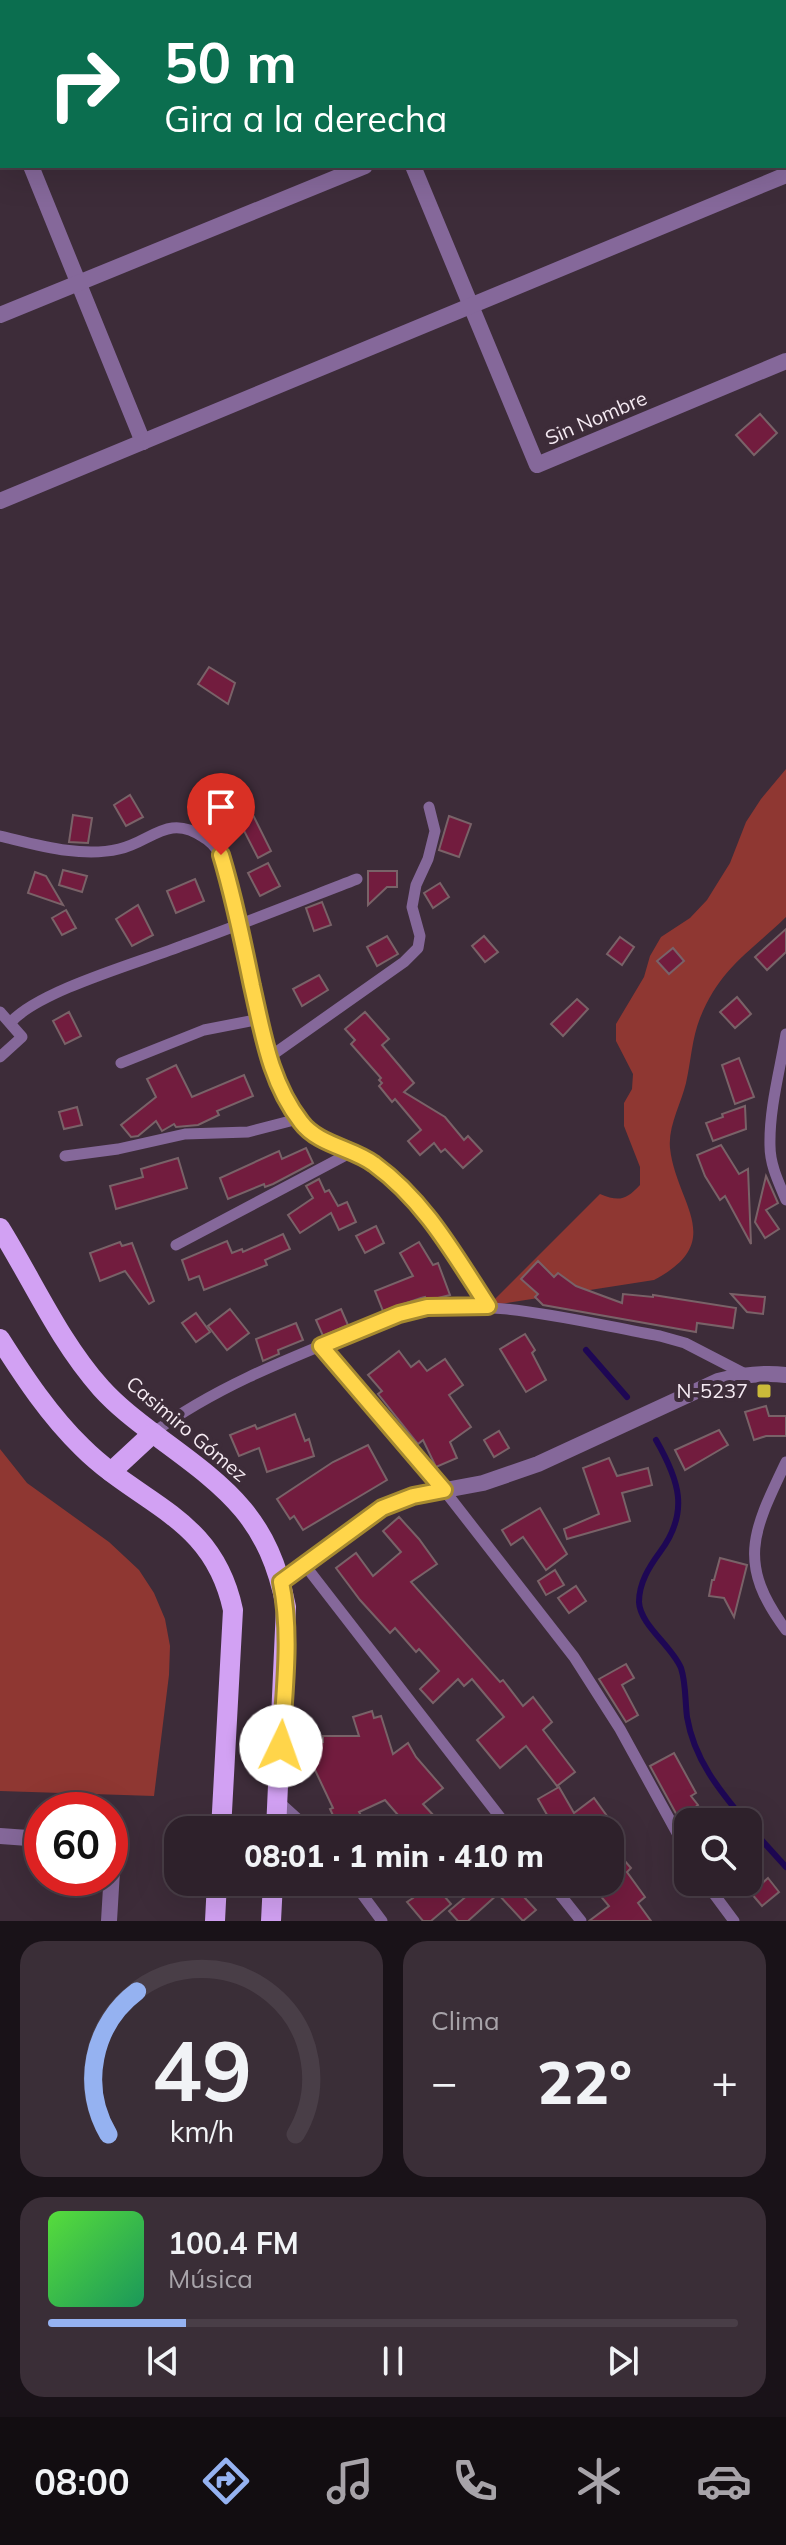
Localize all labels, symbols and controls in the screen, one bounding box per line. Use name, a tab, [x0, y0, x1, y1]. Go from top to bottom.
text: 50 m	[164, 27, 297, 97]
icon: right	[32, 32, 136, 136]
text: Gira a la derecha	[164, 96, 447, 141]
street label: Sin Nombre	[541, 385, 650, 450]
pin	[187, 773, 255, 855]
icon: arrive	[199, 785, 243, 829]
street label: Casimiro Gómez	[121, 1371, 253, 1487]
place label: N-5237	[677, 1378, 748, 1403]
marker: N-5237	[755, 1382, 773, 1400]
position arrow	[239, 1704, 323, 1788]
speed limit sign: 60	[24, 1792, 128, 1896]
map controls	[674, 1808, 762, 1896]
button: search	[674, 1808, 762, 1896]
text: 08:01 · 1 min · 410 m	[244, 1837, 544, 1875]
text: Clima	[431, 2004, 500, 2037]
text: 49	[152, 2017, 251, 2122]
text: 22°	[537, 2044, 632, 2119]
text: −	[431, 2054, 457, 2109]
text: +	[712, 2054, 738, 2109]
text: km/h	[169, 2113, 234, 2149]
text: 100.4 FM	[168, 2224, 299, 2262]
text: Música	[168, 2262, 253, 2295]
icon: previous	[141, 2339, 185, 2383]
icon: pause	[371, 2339, 415, 2383]
icon: next	[601, 2339, 645, 2383]
icon: directions	[198, 2453, 254, 2509]
icon: music	[322, 2453, 378, 2509]
icon: phone	[447, 2453, 503, 2509]
icon: climate	[571, 2453, 627, 2509]
icon: car	[696, 2453, 752, 2509]
text: 08:00	[34, 2459, 130, 2504]

